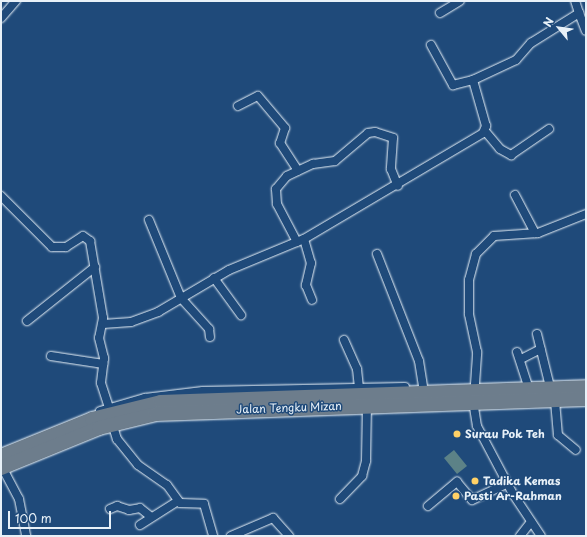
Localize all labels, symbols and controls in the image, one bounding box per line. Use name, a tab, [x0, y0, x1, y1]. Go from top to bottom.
north arrow	[539, 8, 579, 48]
text: N	[539, 14, 558, 30]
street label: Jalan Tengku Mizan	[235, 400, 343, 416]
place label: Surau Pok Teh	[465, 427, 545, 441]
marker: Surau Pok Teh	[452, 429, 462, 439]
place label: Tadika Kemas	[483, 474, 561, 488]
marker: Tadika Kemas	[470, 476, 480, 486]
place label: Pasti Ar-Rahman	[464, 489, 561, 503]
marker: Pasti Ar-Rahman	[451, 491, 461, 501]
scale bar	[10, 503, 113, 529]
text: 100 m	[15, 509, 52, 527]

